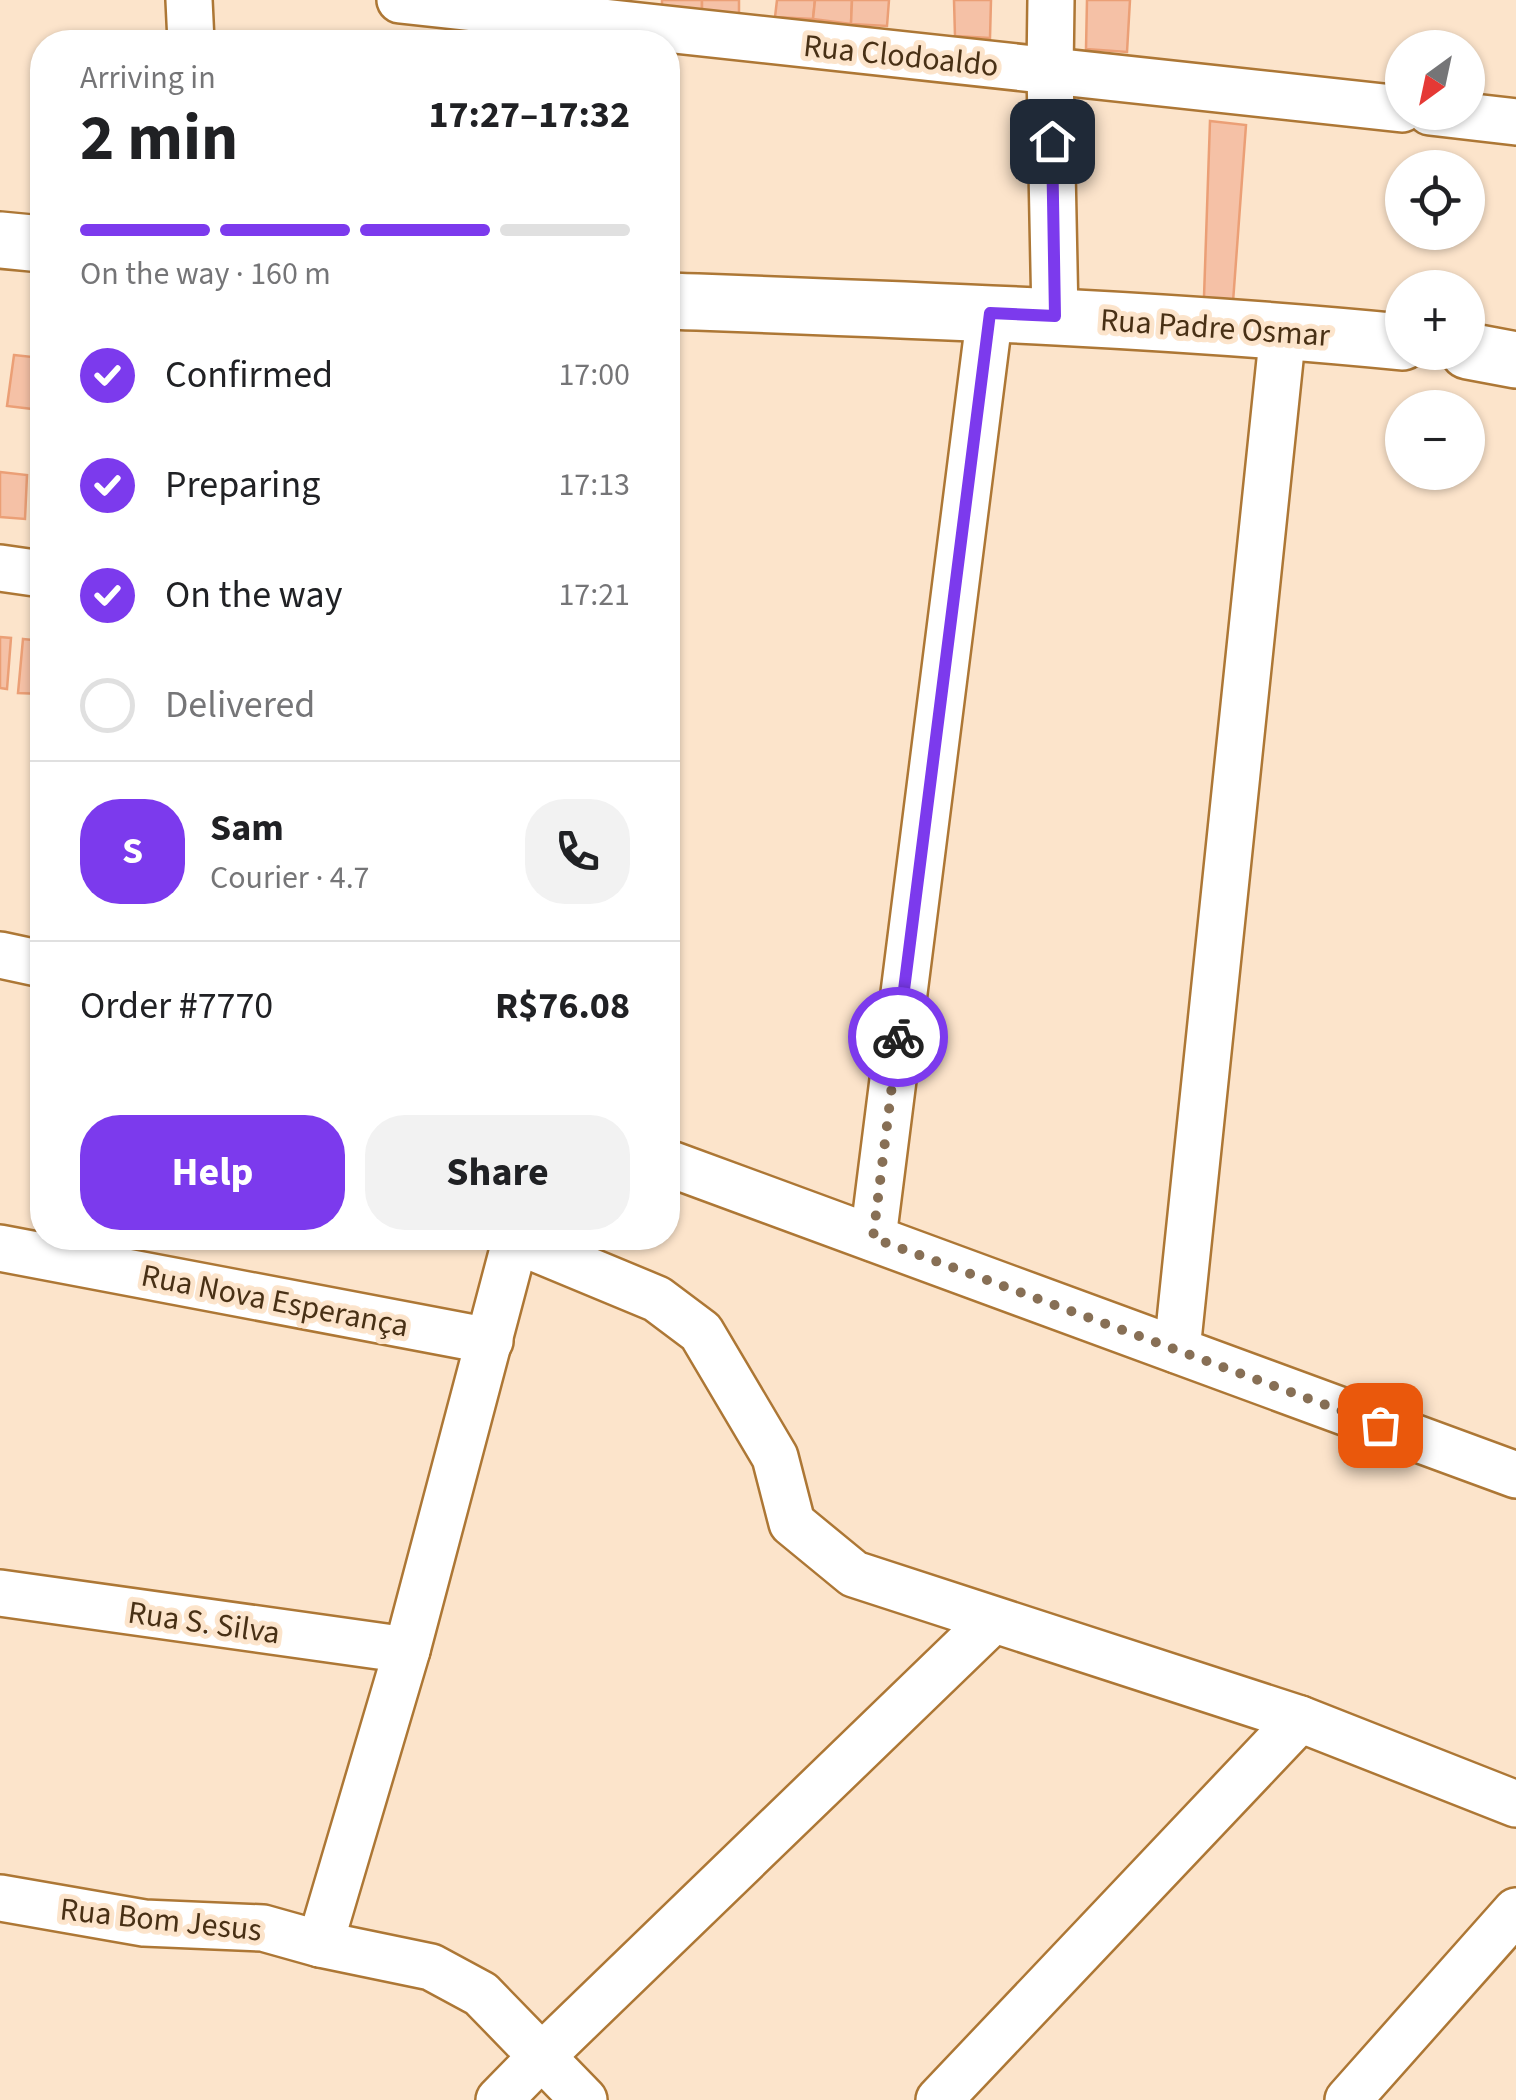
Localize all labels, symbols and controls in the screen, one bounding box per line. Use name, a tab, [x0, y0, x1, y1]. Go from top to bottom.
street label: Rua Clodoaldo	[801, 23, 1001, 89]
north arrow	[1385, 30, 1485, 130]
map controls	[1385, 30, 1485, 490]
text: Arriving in	[80, 55, 216, 101]
text: 17:27–17:32	[428, 88, 630, 142]
text: 2 min	[80, 92, 238, 185]
pin	[1010, 99, 1095, 184]
icon: home	[1025, 114, 1080, 169]
button: locate	[1385, 150, 1485, 250]
text: On the way · 160 m	[80, 251, 331, 297]
button: +	[1385, 270, 1485, 370]
street label: Rua Padre Osmar	[1098, 297, 1332, 359]
icon: check	[80, 348, 135, 403]
text: Confirmed	[165, 348, 333, 402]
text: 17:00	[558, 352, 630, 398]
button: −	[1385, 390, 1485, 490]
icon: check	[80, 458, 135, 513]
text: Preparing	[165, 458, 320, 512]
text: 17:13	[558, 462, 630, 508]
icon: check	[80, 568, 135, 623]
text: On the way	[165, 568, 342, 622]
text: 17:21	[558, 572, 630, 618]
text: Delivered	[165, 678, 315, 732]
button: phone	[525, 799, 630, 904]
text: Sam	[210, 801, 284, 855]
text: S	[122, 824, 143, 878]
text: Courier · 4.7	[210, 855, 370, 901]
text: Order #7770	[80, 979, 273, 1033]
text: R$76.08	[495, 979, 630, 1033]
courier	[848, 987, 948, 1087]
icon: bike	[871, 1010, 926, 1065]
button: Help	[80, 1115, 345, 1230]
button: Share	[365, 1115, 630, 1230]
street label: Rua Nova Esperança	[137, 1253, 412, 1349]
pin	[1338, 1383, 1423, 1468]
icon: bag	[1353, 1398, 1408, 1453]
street label: Rua S. Silva	[125, 1590, 283, 1656]
street label: Rua Bom Jesus	[58, 1887, 264, 1953]

